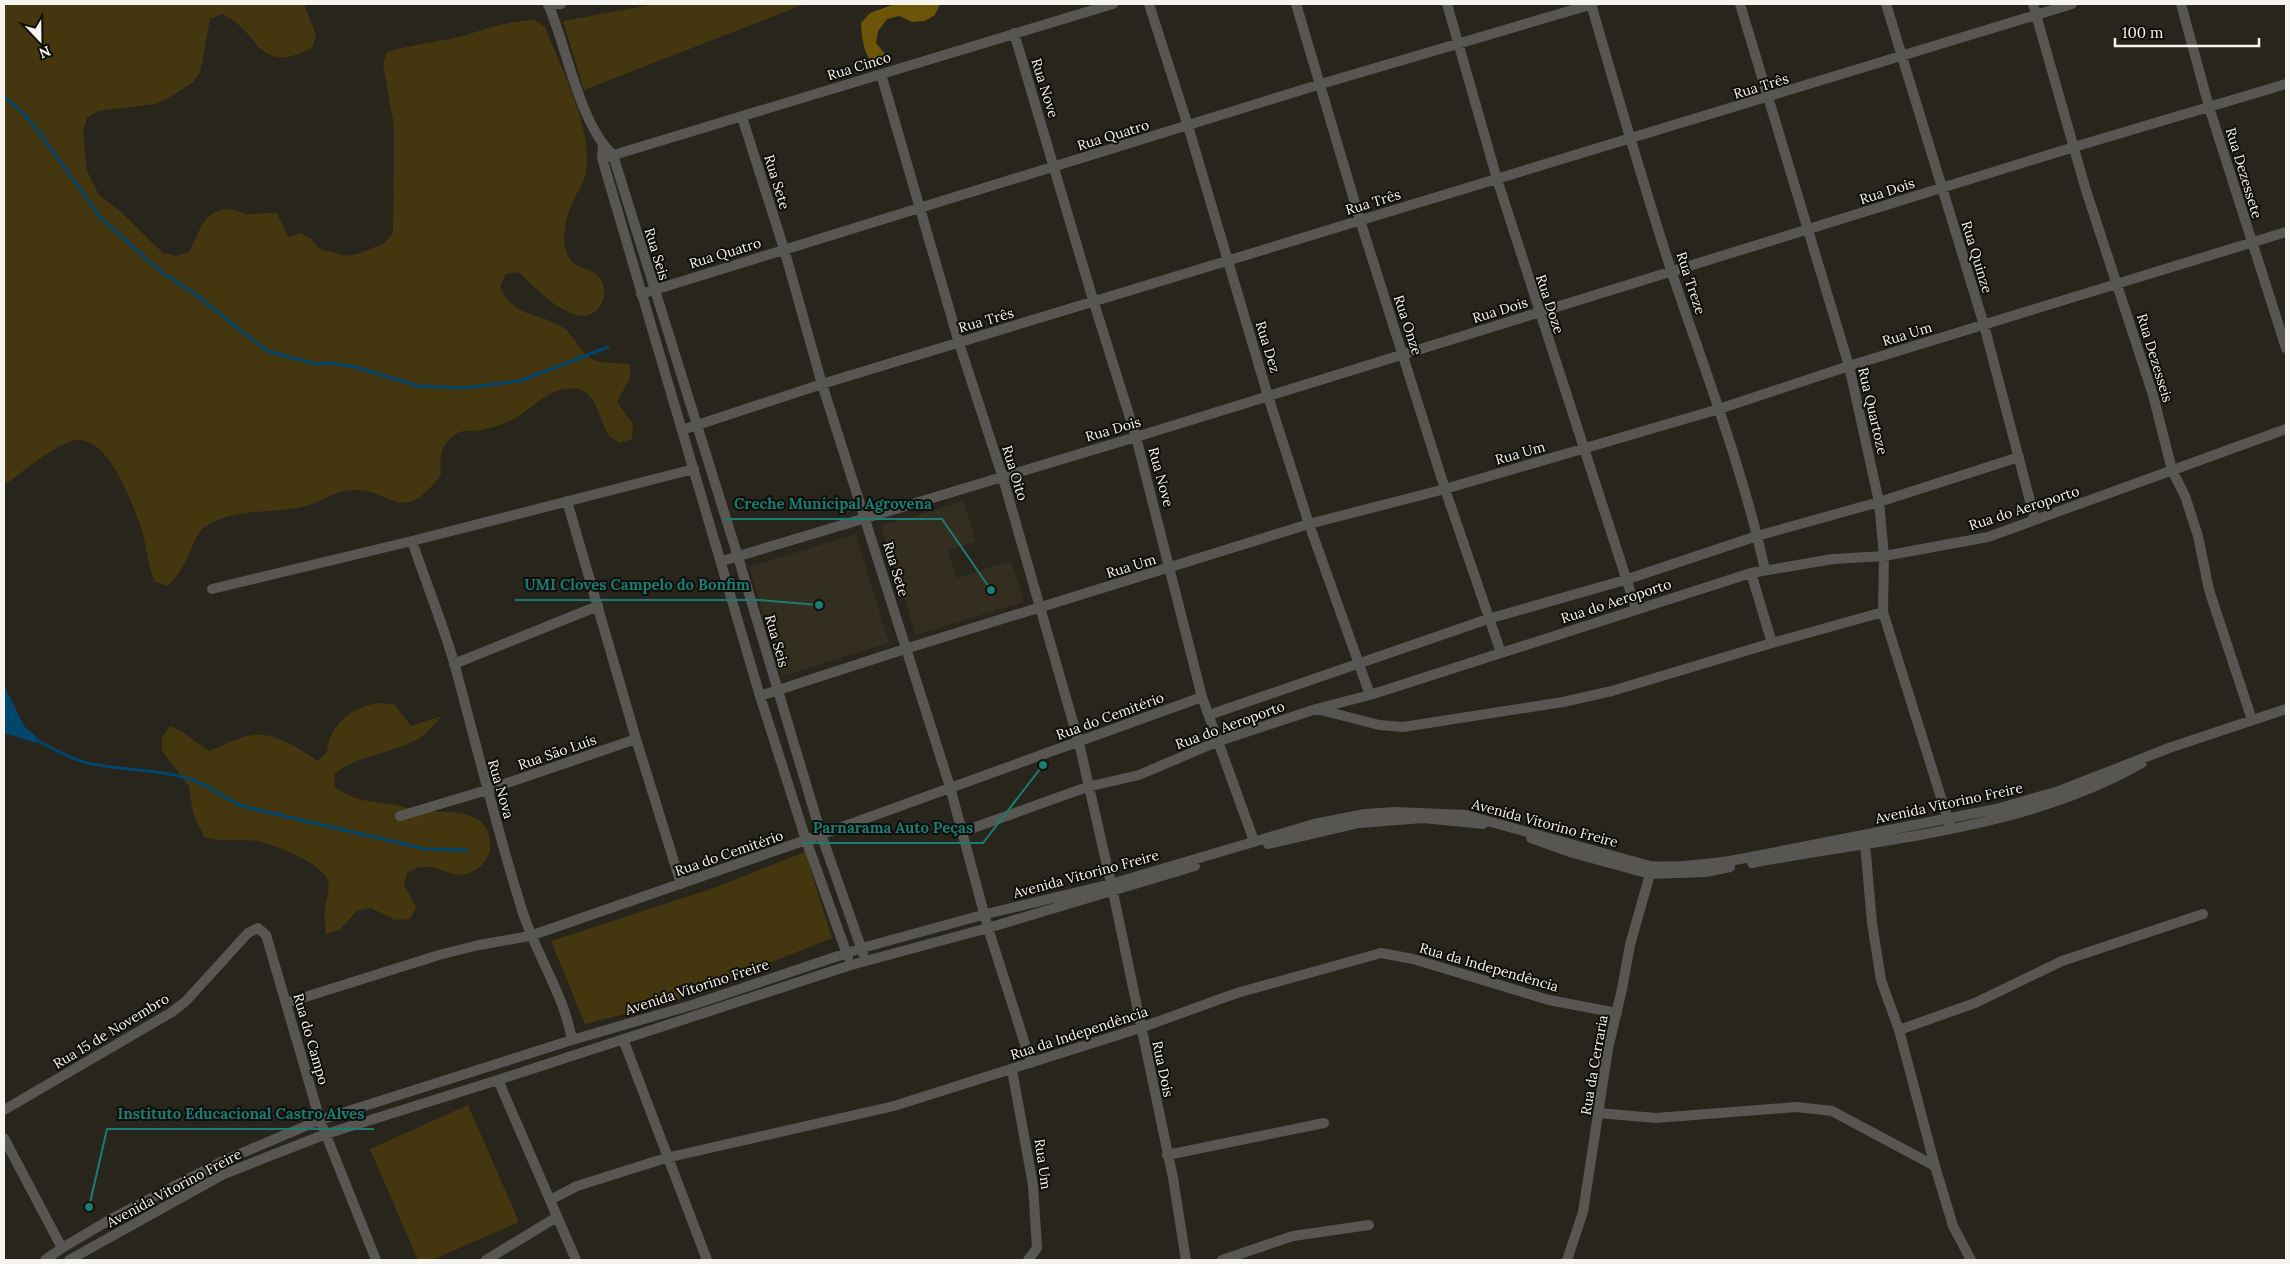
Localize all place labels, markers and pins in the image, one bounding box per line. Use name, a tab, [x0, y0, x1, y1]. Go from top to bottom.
callout: Creche Municipal Agrovena	[724, 489, 942, 519]
callout: UMI Cloves Campelo do Bonfim	[515, 570, 760, 600]
callout: Parnarama Auto Peças	[803, 813, 983, 843]
callout: Instituto Educacional Castro Alves	[107, 1099, 374, 1129]

